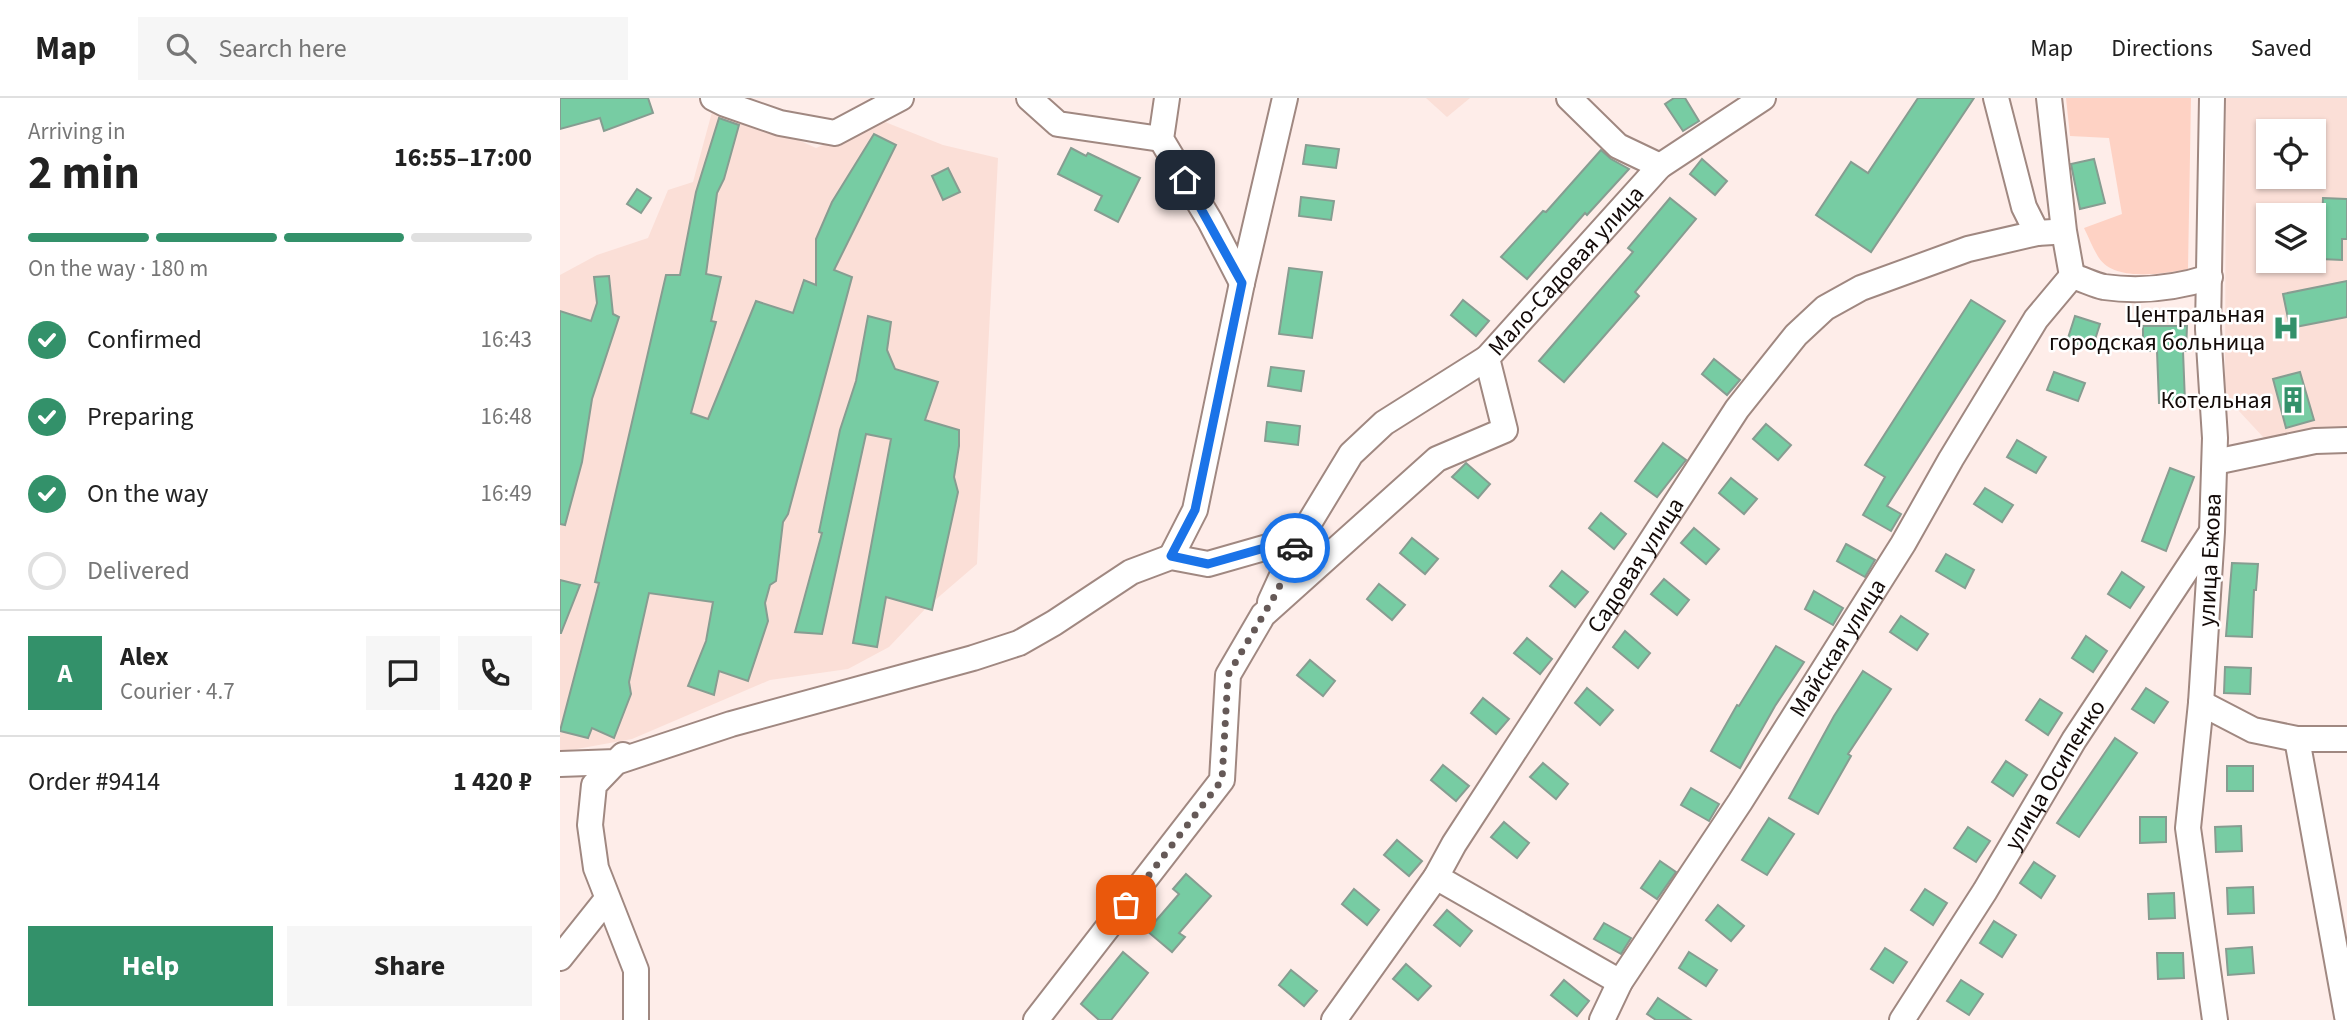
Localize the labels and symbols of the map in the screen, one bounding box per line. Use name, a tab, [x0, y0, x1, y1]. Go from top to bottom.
pin	[1155, 150, 1215, 210]
street label: Мало-Садовая улица	[1480, 177, 1652, 363]
place label: Центральная городская больница	[2049, 297, 2265, 360]
hospital icon: Центральная городская больница	[2271, 313, 2301, 343]
place label: Котельная	[2161, 383, 2272, 418]
building icon: Котельная	[2278, 385, 2308, 415]
street label: Садовая улица	[1578, 490, 1693, 640]
street label: улица Ежова	[2189, 492, 2231, 628]
courier	[1260, 513, 1330, 583]
street label: Майская улица	[1781, 571, 1895, 724]
street label: улица Осипенко	[1995, 692, 2114, 857]
pin	[1096, 875, 1156, 935]

